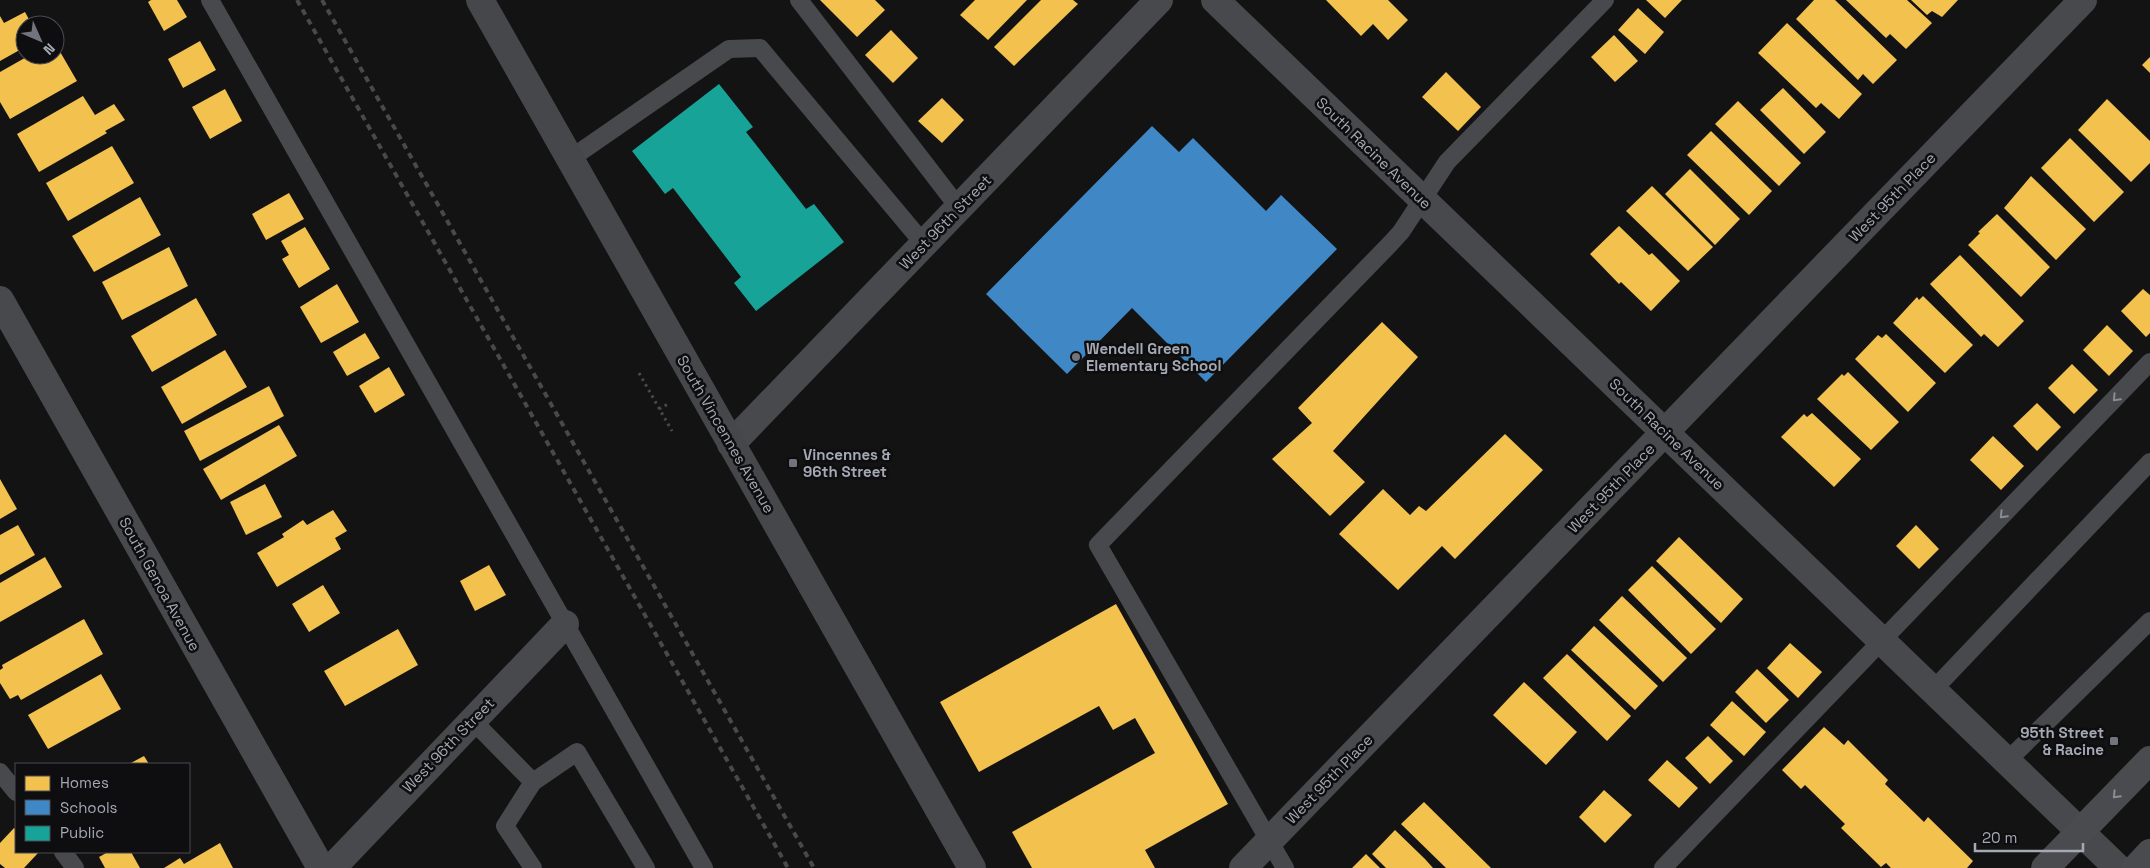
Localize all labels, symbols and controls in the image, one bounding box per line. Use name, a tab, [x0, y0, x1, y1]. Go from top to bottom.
north arrow	[15, 15, 65, 65]
text: N	[40, 40, 59, 59]
street label: South Racine Avenue	[1312, 93, 1436, 213]
street label: West 95th Place	[1844, 148, 1940, 246]
street label: West 96th Street	[895, 171, 995, 273]
place label: Wendell Green Elementary School	[1086, 339, 1221, 375]
marker: Wendell Green Elementary School	[1070, 351, 1082, 363]
street label: South Vincennes Avenue	[673, 352, 779, 516]
street label: South Racine Avenue	[1605, 374, 1729, 494]
one-way arrow	[2113, 392, 2122, 401]
street label: West 95th Place	[1563, 439, 1659, 537]
place label: Vincennes & 96th Street	[803, 445, 891, 481]
marker: Vincennes & 96th Street	[787, 457, 799, 469]
one-way arrow	[2000, 509, 2009, 518]
street label: South Genoa Avenue	[115, 514, 205, 654]
street label: West 96th Street	[398, 694, 498, 796]
place label: 95th Street & Racine	[2020, 723, 2104, 759]
street label: West 95th Place	[1281, 730, 1377, 828]
marker: 95th Street & Racine	[2108, 735, 2120, 747]
legend	[15, 763, 190, 853]
text: Homes	[60, 773, 109, 792]
one-way arrow	[2113, 790, 2122, 799]
text: Schools	[60, 798, 118, 817]
scale bar	[1975, 820, 2082, 852]
text: Public	[60, 823, 104, 842]
text: 20 m	[1982, 828, 2017, 847]

